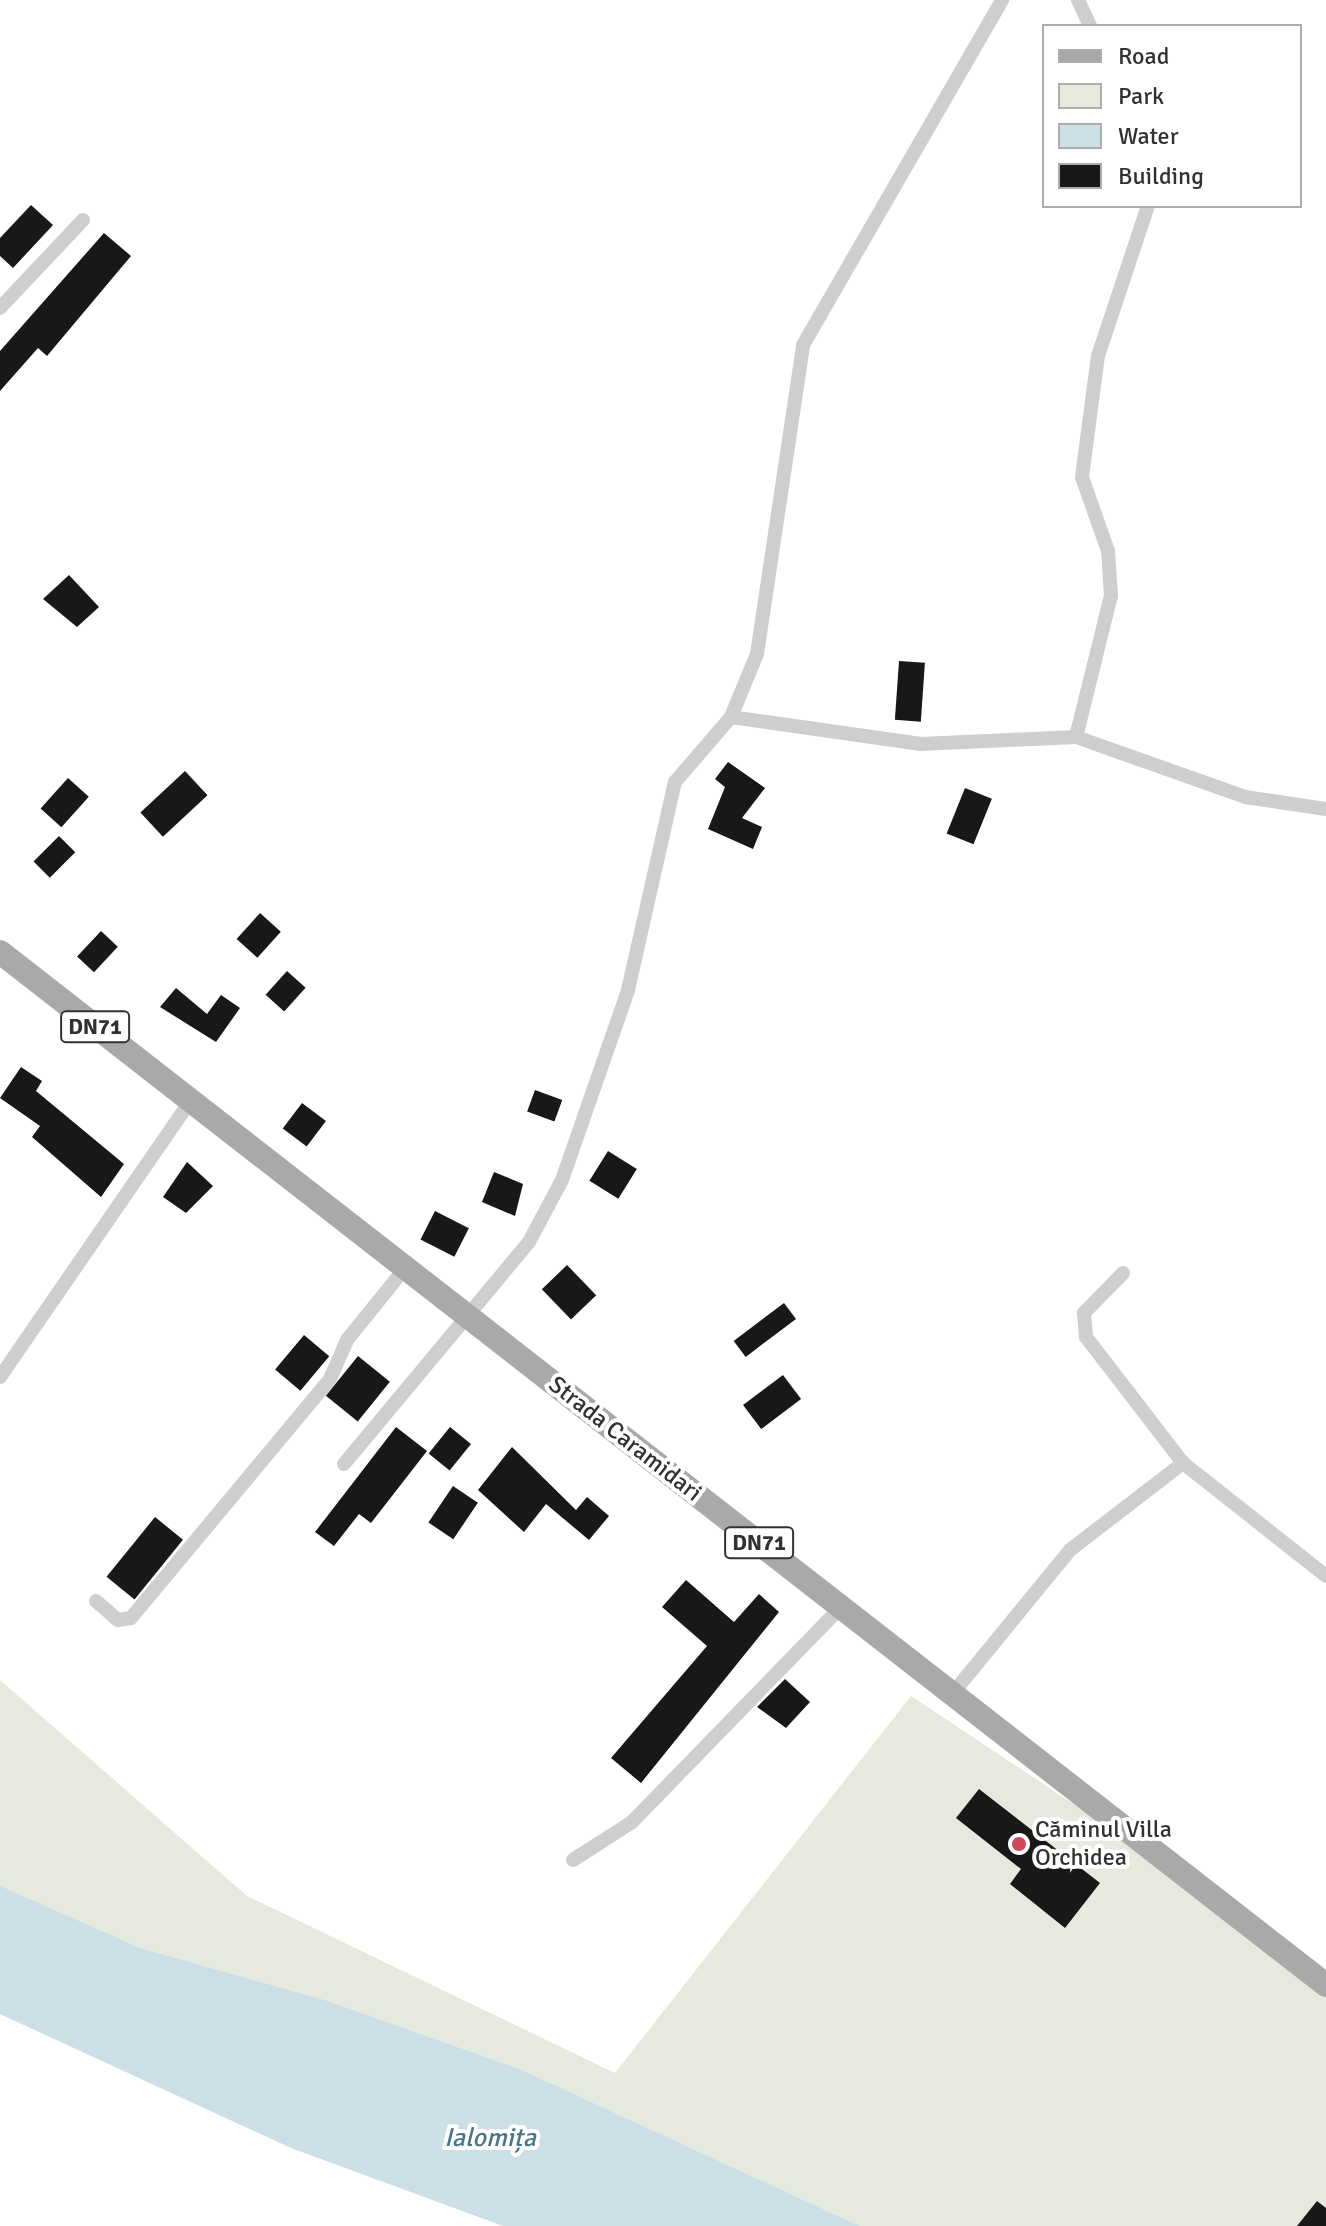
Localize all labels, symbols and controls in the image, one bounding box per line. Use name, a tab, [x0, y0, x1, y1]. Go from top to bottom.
legend	[1042, 24, 1302, 208]
text: Road	[1118, 41, 1169, 71]
text: Park	[1118, 81, 1164, 111]
text: Water	[1118, 121, 1178, 151]
text: Building	[1118, 161, 1204, 191]
road number: DN71	[59, 1009, 131, 1045]
street label: Strada Caramidari	[543, 1370, 707, 1508]
road number: DN71	[723, 1525, 795, 1561]
place label: Căminul Villa Orchidea	[1035, 1816, 1172, 1872]
marker: Căminul Villa Orchidea	[1010, 1835, 1028, 1853]
water label: Ialomița	[444, 2123, 536, 2155]

